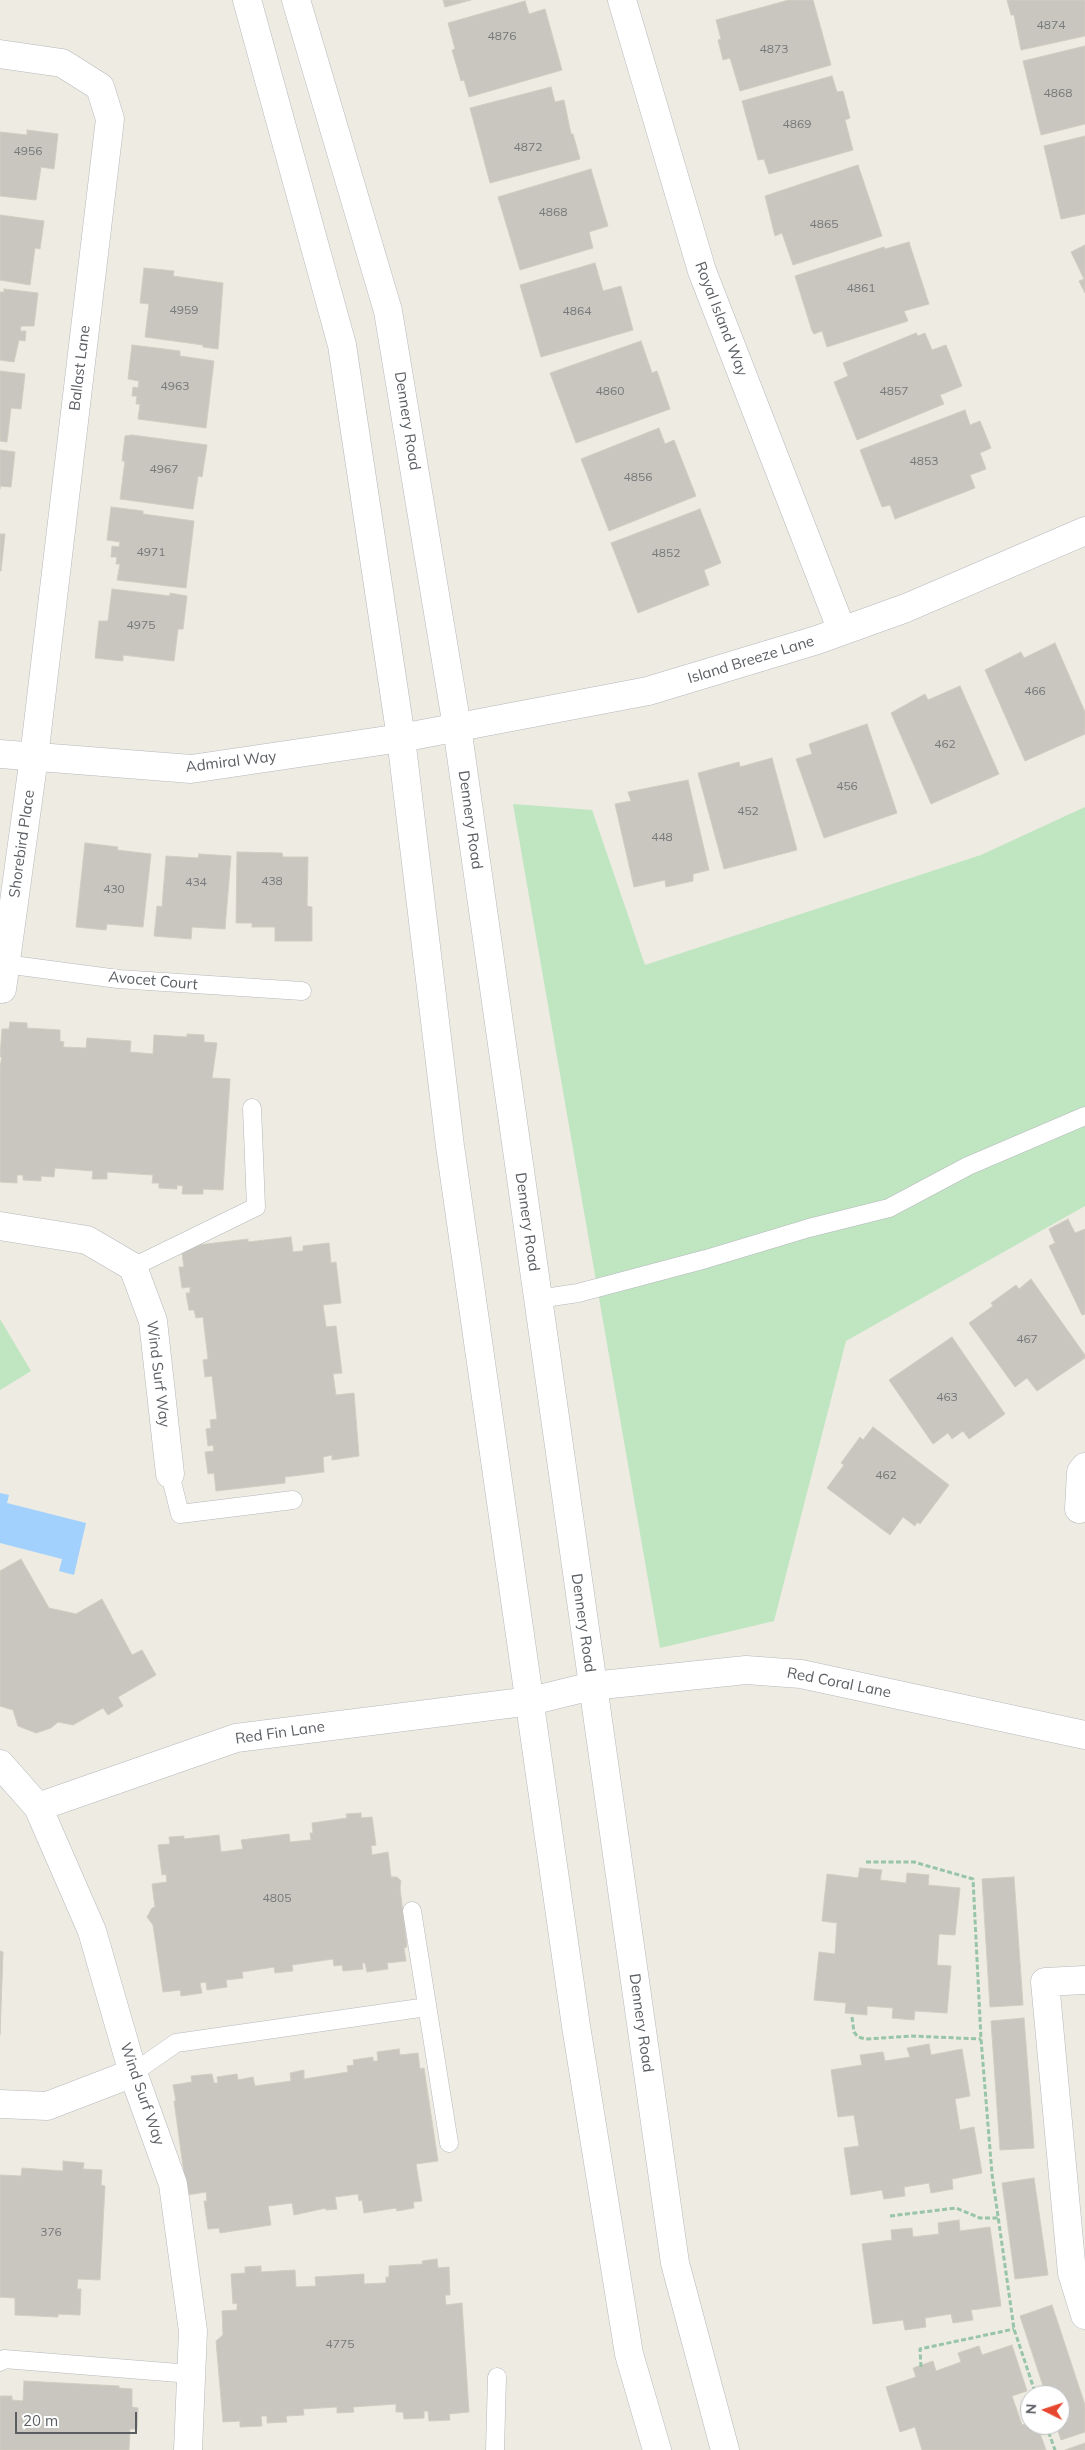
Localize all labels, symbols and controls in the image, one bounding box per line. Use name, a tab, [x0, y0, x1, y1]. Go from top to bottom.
house number: 4874	[1037, 18, 1065, 32]
house number: 4876	[488, 29, 516, 43]
house number: 4873	[760, 42, 788, 56]
house number: 4868	[1044, 86, 1072, 100]
house number: 4869	[783, 117, 811, 131]
house number: 4872	[514, 140, 542, 154]
house number: 4956	[14, 144, 42, 158]
house number: 4868	[539, 205, 567, 219]
house number: 4865	[810, 217, 838, 231]
street label: Royal Island Way	[691, 259, 751, 379]
house number: 4861	[847, 281, 875, 295]
house number: 4959	[170, 303, 198, 317]
house number: 4864	[563, 304, 591, 318]
street label: Ballast Lane	[66, 324, 94, 412]
street label: Dennery Road	[390, 370, 424, 472]
house number: 4963	[161, 379, 189, 393]
house number: 4860	[596, 384, 624, 398]
house number: 4857	[880, 384, 908, 398]
house number: 4853	[910, 454, 938, 468]
house number: 4967	[150, 462, 178, 476]
house number: 4856	[624, 470, 652, 484]
house number: 4971	[137, 545, 165, 559]
house number: 4852	[652, 546, 680, 560]
house number: 4975	[127, 618, 155, 632]
street label: Island Breeze Lane	[686, 632, 816, 688]
house number: 466	[1024, 684, 1046, 698]
house number: 462	[934, 737, 956, 751]
street label: Admiral Way	[185, 748, 277, 776]
street label: Dennery Road	[454, 769, 486, 871]
house number: 456	[836, 779, 858, 793]
street label: Shorebird Place	[6, 789, 38, 899]
house number: 452	[737, 804, 759, 818]
house number: 448	[651, 830, 673, 844]
house number: 438	[261, 874, 283, 888]
house number: 434	[185, 875, 207, 889]
house number: 430	[103, 882, 125, 896]
street label: Avocet Court	[108, 968, 198, 994]
street label: Dennery Road	[511, 1171, 543, 1273]
street label: Wind Surf Way	[143, 1320, 173, 1428]
house number: 467	[1016, 1332, 1038, 1346]
house number: 463	[936, 1390, 958, 1404]
house number: 462	[875, 1468, 897, 1482]
street label: Dennery Road	[567, 1572, 599, 1674]
street label: Red Coral Lane	[785, 1664, 893, 1702]
street label: Red Fin Lane	[234, 1718, 326, 1748]
house number: 4805	[263, 1891, 291, 1905]
street label: Dennery Road	[625, 1972, 657, 2074]
street label: Wind Surf Way	[116, 2040, 168, 2148]
house number: 376	[40, 2225, 62, 2239]
house number: 4775	[326, 2337, 354, 2351]
north arrow	[1020, 2385, 1070, 2435]
scale bar	[18, 2402, 140, 2434]
text: N	[1022, 2403, 1040, 2415]
text: 20 m	[23, 2411, 58, 2430]

